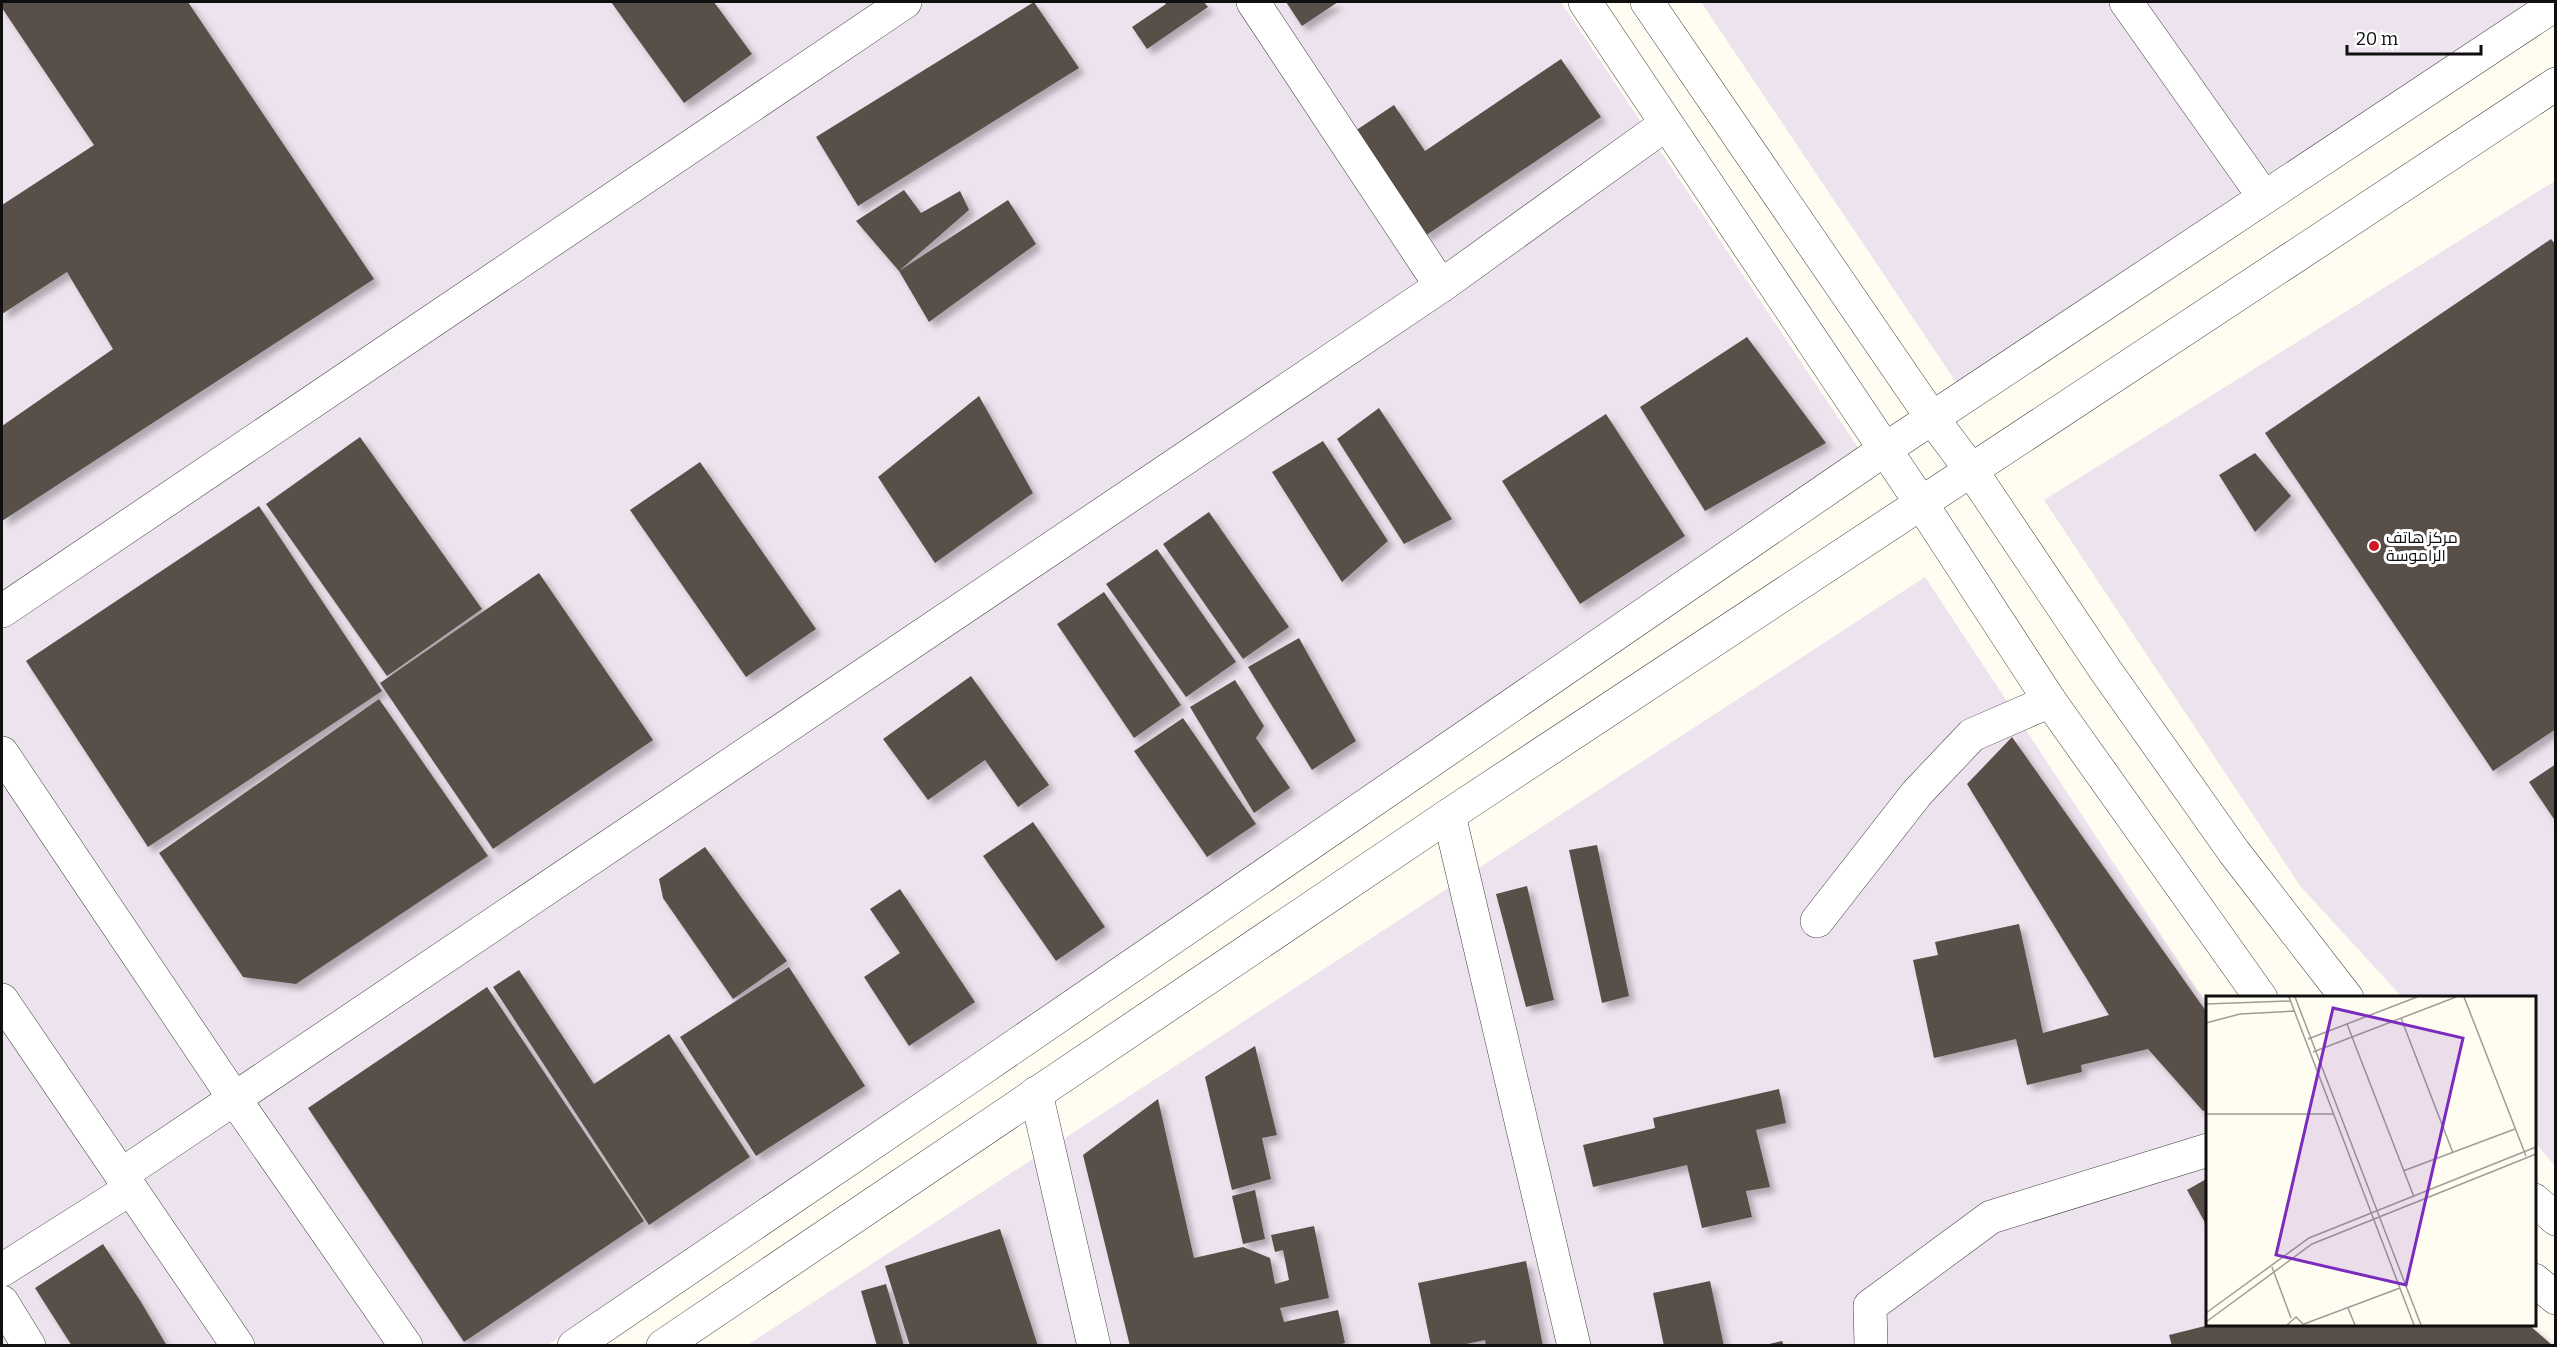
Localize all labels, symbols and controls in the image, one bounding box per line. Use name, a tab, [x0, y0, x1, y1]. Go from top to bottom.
scale bar	[2347, 18, 2480, 56]
text: 20 m	[2356, 28, 2398, 50]
place label: مركز هاتف الراموسة	[2386, 528, 2458, 565]
marker: مركز هاتف الراموسة	[2367, 539, 2381, 553]
inset map	[2206, 996, 2536, 1326]

